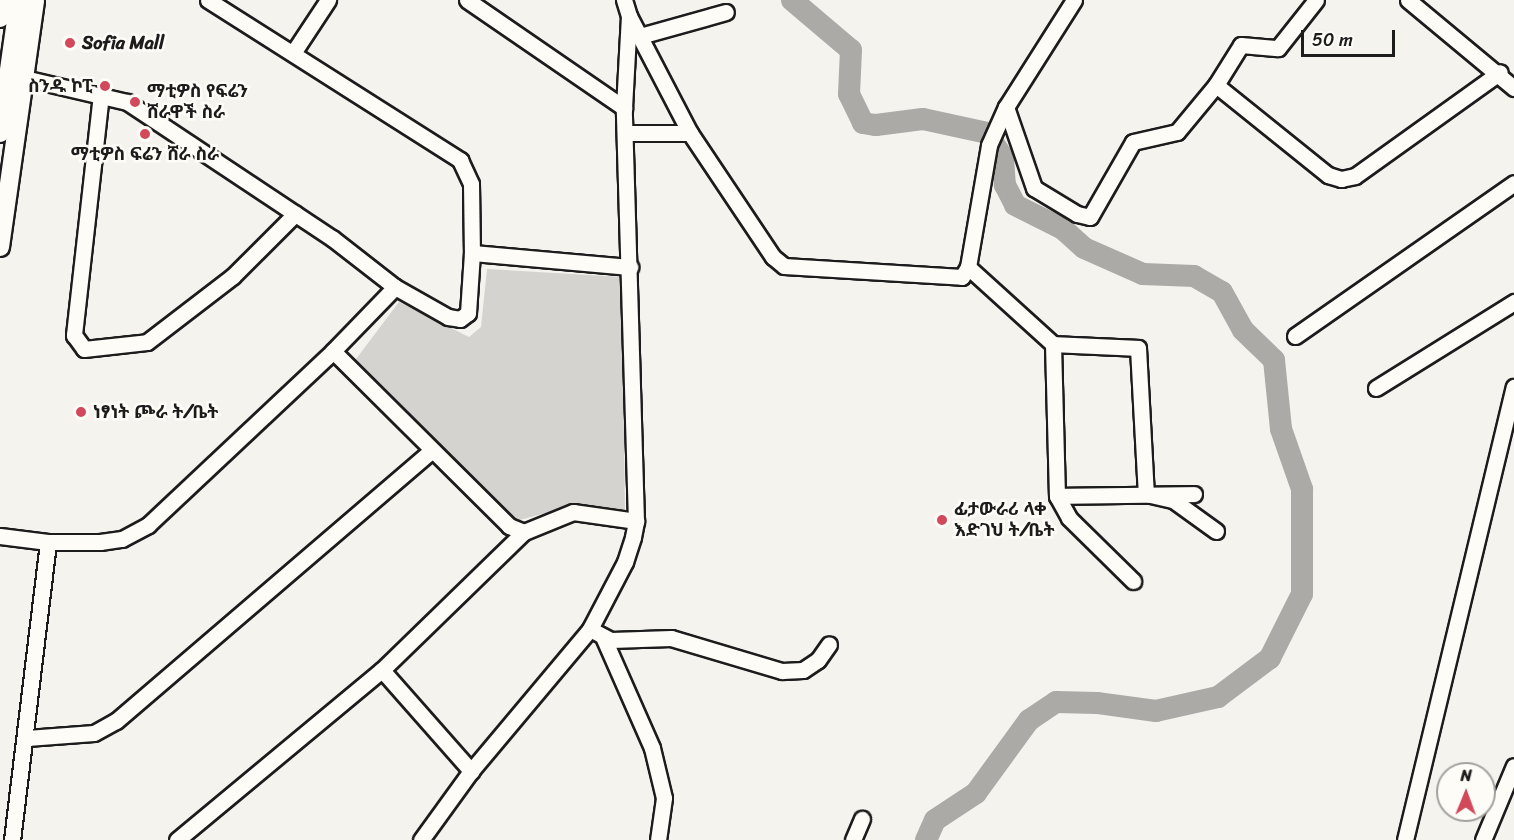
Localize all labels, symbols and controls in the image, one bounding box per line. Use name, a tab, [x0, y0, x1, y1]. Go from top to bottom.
scale bar	[1304, 18, 1398, 56]
text: 50 m	[1312, 24, 1353, 56]
place label: Sofia Mall	[82, 32, 163, 54]
marker: Sofia Mall	[63, 36, 77, 50]
place label: ስንዱ ኮፒ	[28, 75, 93, 97]
marker: ስንዱ ኮፒ	[98, 79, 112, 93]
place label: ማቲዎስ የፍሬን ሸራዋች ስራ	[147, 81, 248, 124]
marker: ማቲዎስ የፍሬን ሸራዋች ስራ	[128, 95, 142, 109]
marker: ማቲዎስ ፍሬን ሸራ ስራ	[138, 127, 152, 141]
place label: ማቲዎስ ፍሬን ሸራ ስራ	[71, 143, 219, 165]
place label: ነፃነት ጮራ ት/ቤት	[93, 401, 218, 423]
marker: ነፃነት ጮራ ት/ቤት	[74, 405, 88, 419]
place label: ፊታውራሪ ላቀ እድገህ ት/ቤት	[954, 499, 1054, 542]
marker: ፊታውራሪ ላቀ እድገህ ት/ቤት	[935, 513, 949, 527]
text: N	[1460, 761, 1472, 790]
north arrow	[1436, 762, 1496, 822]

